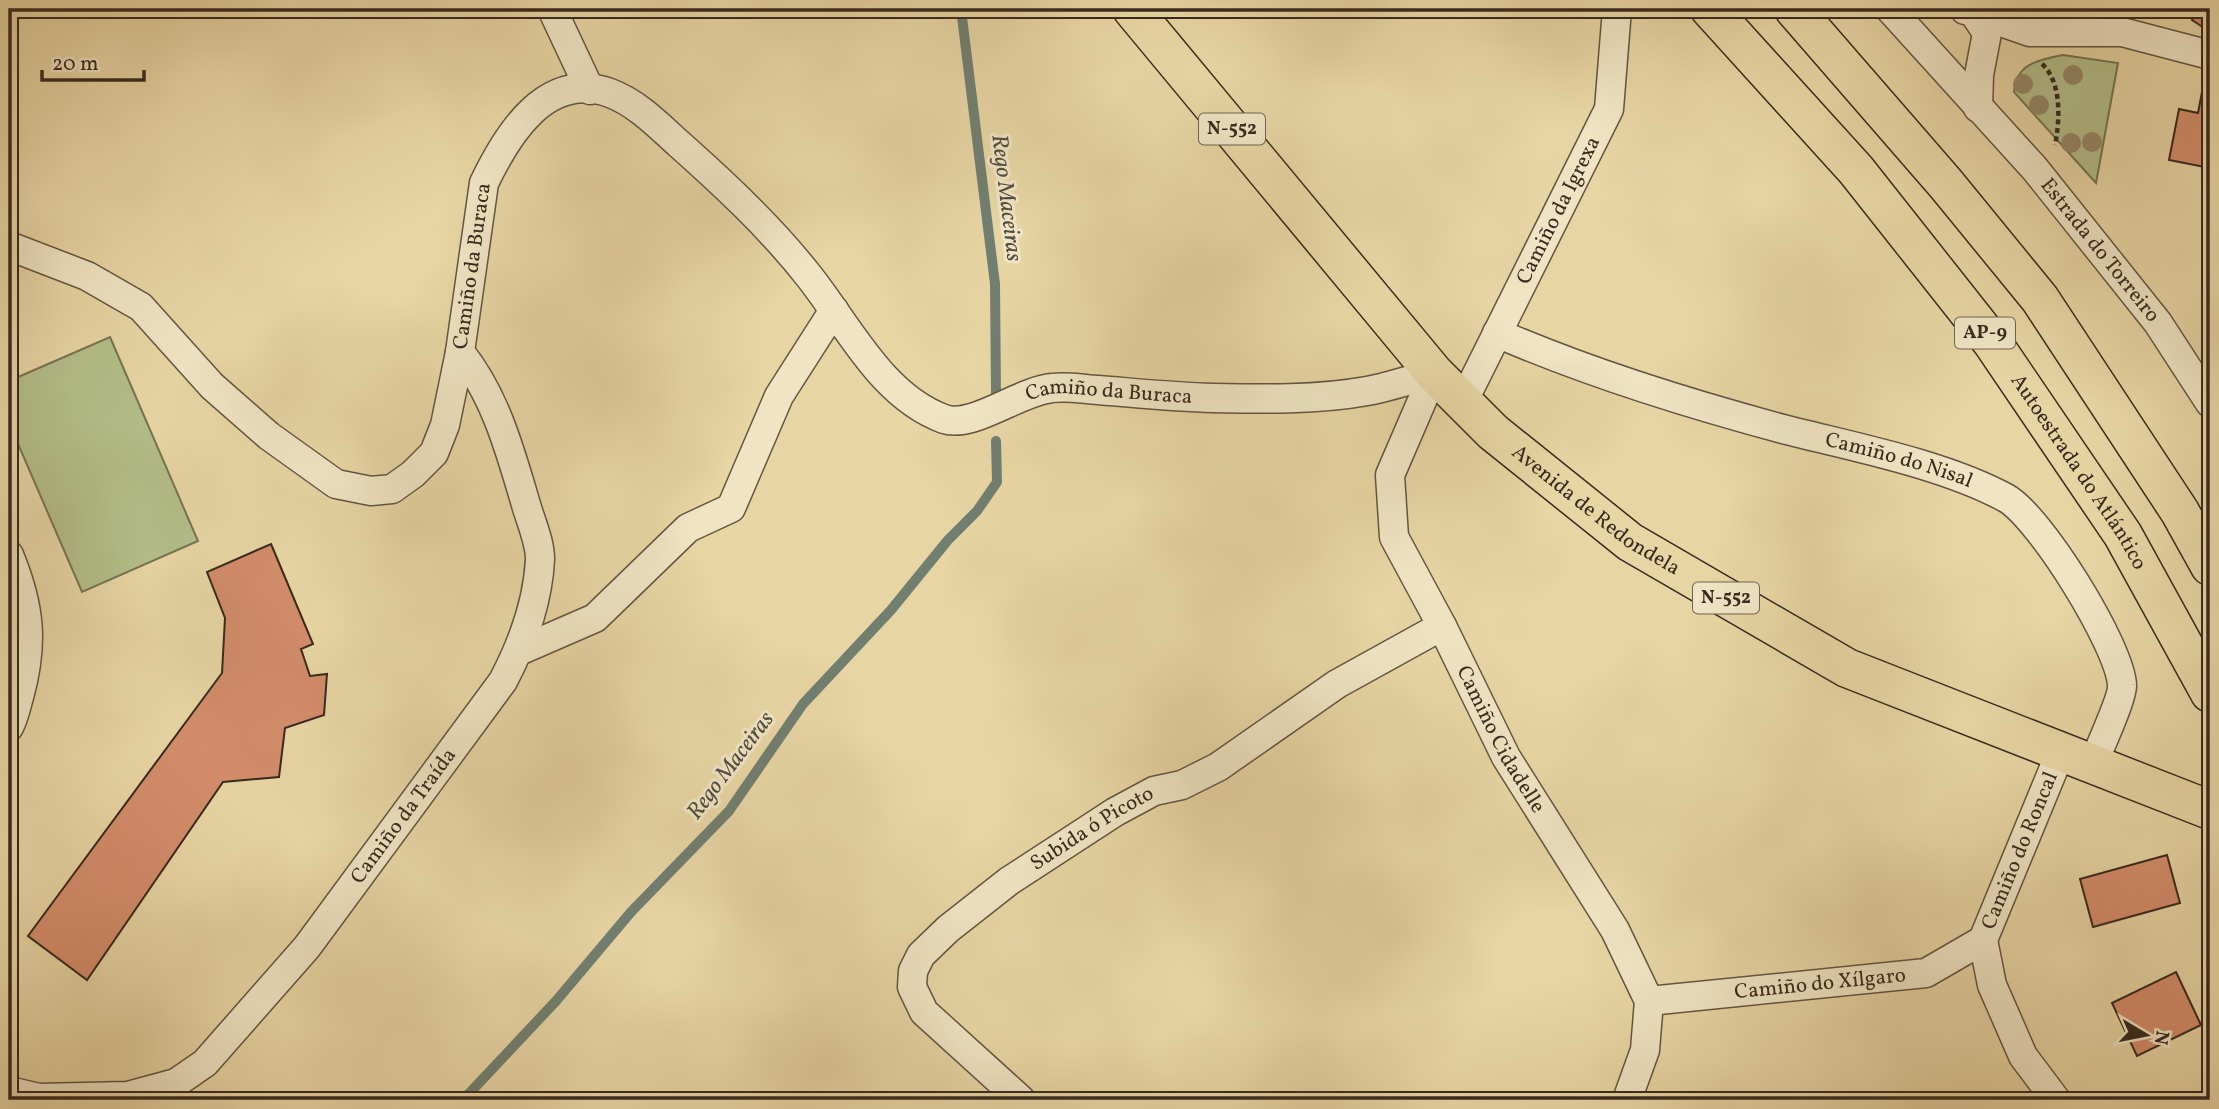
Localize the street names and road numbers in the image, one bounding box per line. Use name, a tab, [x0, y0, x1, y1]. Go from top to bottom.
road number: N-552	[1199, 113, 1265, 144]
street label: Camiño da Igrexa	[1509, 132, 1608, 289]
street label: Estrada do Torreiro	[2033, 172, 2167, 329]
street label: Camiño da Buraca	[446, 181, 498, 351]
road number: AP-9	[1955, 318, 2015, 348]
street label: Autoestrada do Atlántico	[2003, 368, 2154, 575]
street label: Camiño da Buraca	[1021, 373, 1193, 412]
street label: Camiño do Nisal	[1822, 425, 1977, 495]
street label: Avenida de Redondela	[1505, 438, 1686, 583]
road number: N-552	[1693, 582, 1759, 614]
street label: Camiño Cidadelle	[1449, 661, 1552, 819]
street label: Camiño da Traída	[344, 742, 463, 890]
street label: Camiño do Roncal	[1974, 767, 2065, 934]
street label: Subida ó Picoto	[1025, 779, 1159, 878]
street label: Camiño do Xílgaro	[1733, 961, 1907, 1007]

